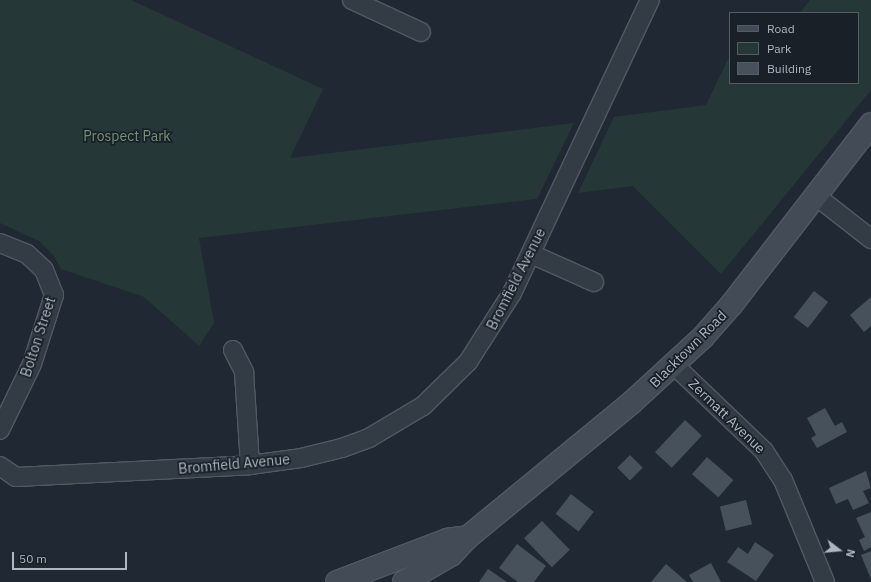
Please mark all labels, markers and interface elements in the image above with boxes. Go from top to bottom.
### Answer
legend [729,12,859,84]
text: Road [767,21,795,36]
text: Park [767,41,791,56]
text: Building [767,61,811,76]
park label: Prospect Park [83,128,171,144]
street label: Bromfield Avenue [483,225,549,333]
street label: Bolton Street [17,295,59,379]
street label: Blacktown Road [646,307,730,391]
street label: Zermatt Avenue [685,375,769,457]
street label: Bromfield Avenue [178,451,290,477]
north arrow [819,530,859,570]
scale bar [14,544,129,570]
text: N [843,548,858,559]
text: 50 m [19,551,47,566]

